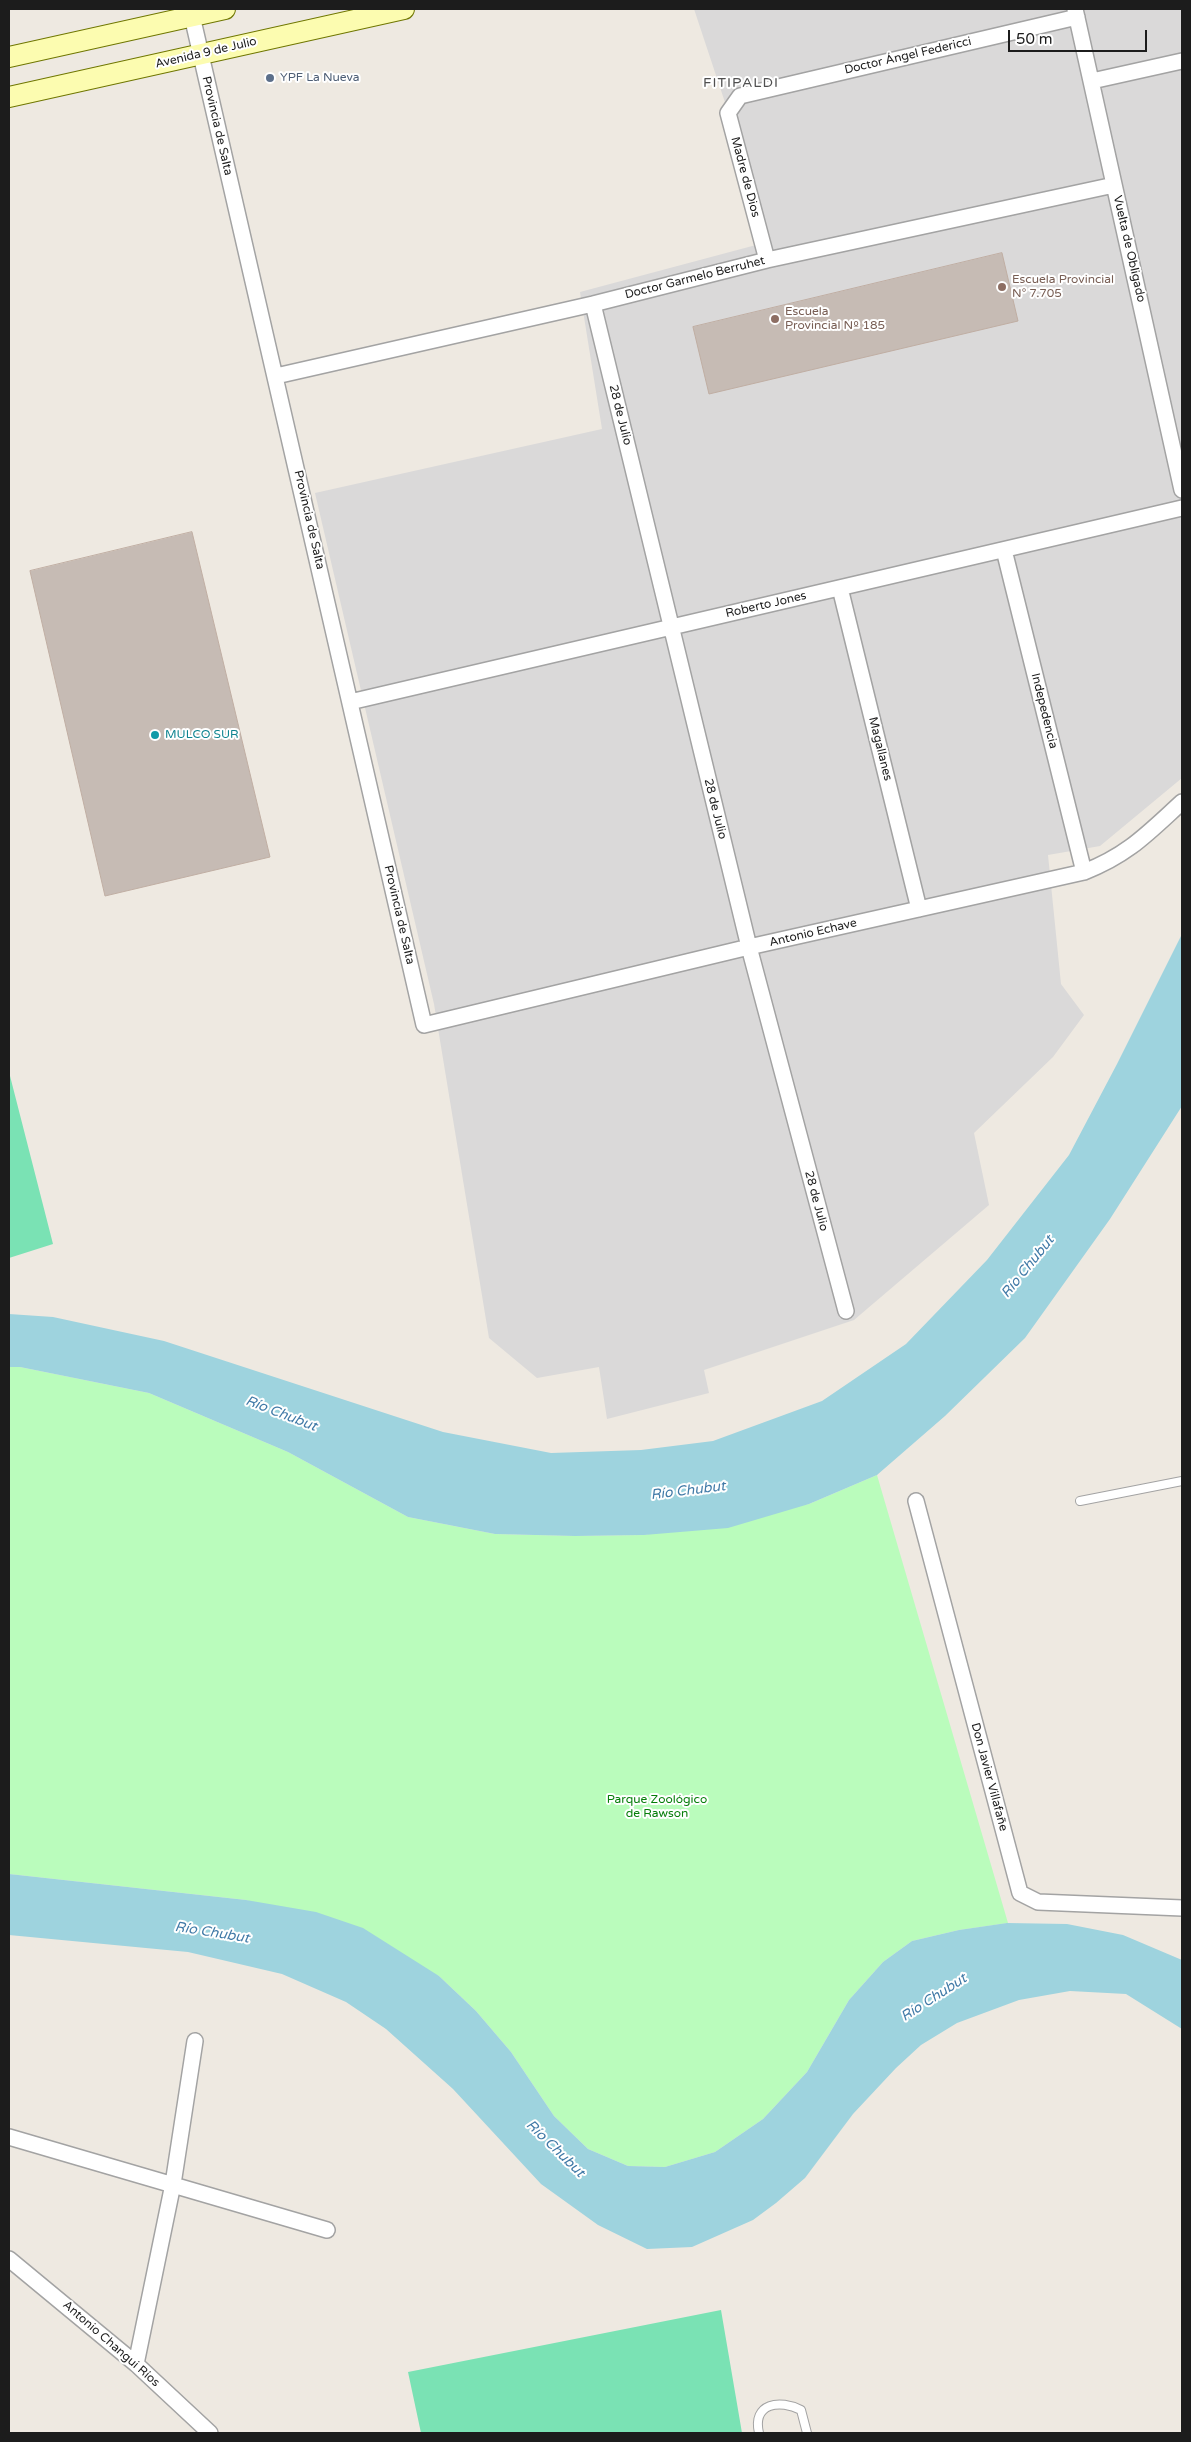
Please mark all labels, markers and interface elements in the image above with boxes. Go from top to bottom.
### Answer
scale bar [1011,20,1150,52]
text: 50 m [1016,30,1053,48]
street label: Avenida 9 de Julio [154,34,258,72]
street label: Doctor Ángel Federicci [843,34,973,78]
place label: YPF La Nueva [280,71,359,85]
marker: YPF La Nueva [264,72,276,84]
street label: Provincia de Salta [199,75,235,177]
district label: FITIPALDI [702,75,780,91]
street label: Madre de Dios [727,135,763,219]
street label: Vuelta de Obligado [1110,194,1148,304]
street label: Doctor Garmelo Berruhet [623,254,767,302]
place label: Escuela Provincial N° 7.705 [1012,273,1114,301]
marker: Escuela Provincial N° 7.705 [996,281,1008,293]
place label: Escuela Provincial Nº 185 [785,305,885,333]
marker: Escuela Provincial Nº 185 [769,313,781,325]
street label: 28 de Julio [606,383,634,447]
street label: Provincia de Salta [291,469,327,571]
street label: Roberto Jones [724,589,808,621]
street label: Indepedencia [1028,672,1060,750]
street label: Magallanes [865,716,895,782]
place label: MULCO SUR [165,728,239,742]
marker: MULCO SUR [149,729,161,741]
street label: 28 de Julio [701,777,729,841]
street label: Provincia de Salta [381,864,417,966]
street label: Antonio Echave [768,916,858,950]
street label: 28 de Julio [801,1169,831,1233]
water label: Río Chubut [998,1233,1058,1301]
water label: Río Chubut [243,1393,319,1435]
water label: Río Chubut [650,1478,726,1504]
street label: Don Javier Villafañe [968,1721,1010,1833]
park label: Parque Zoológico de Rawson [607,1793,707,1821]
water label: Río Chubut [174,1919,250,1947]
water label: Río Chubut [898,1971,970,2025]
water label: Río Chubut [522,2117,588,2181]
street label: Antonio Changui Ríos [60,2298,162,2390]

